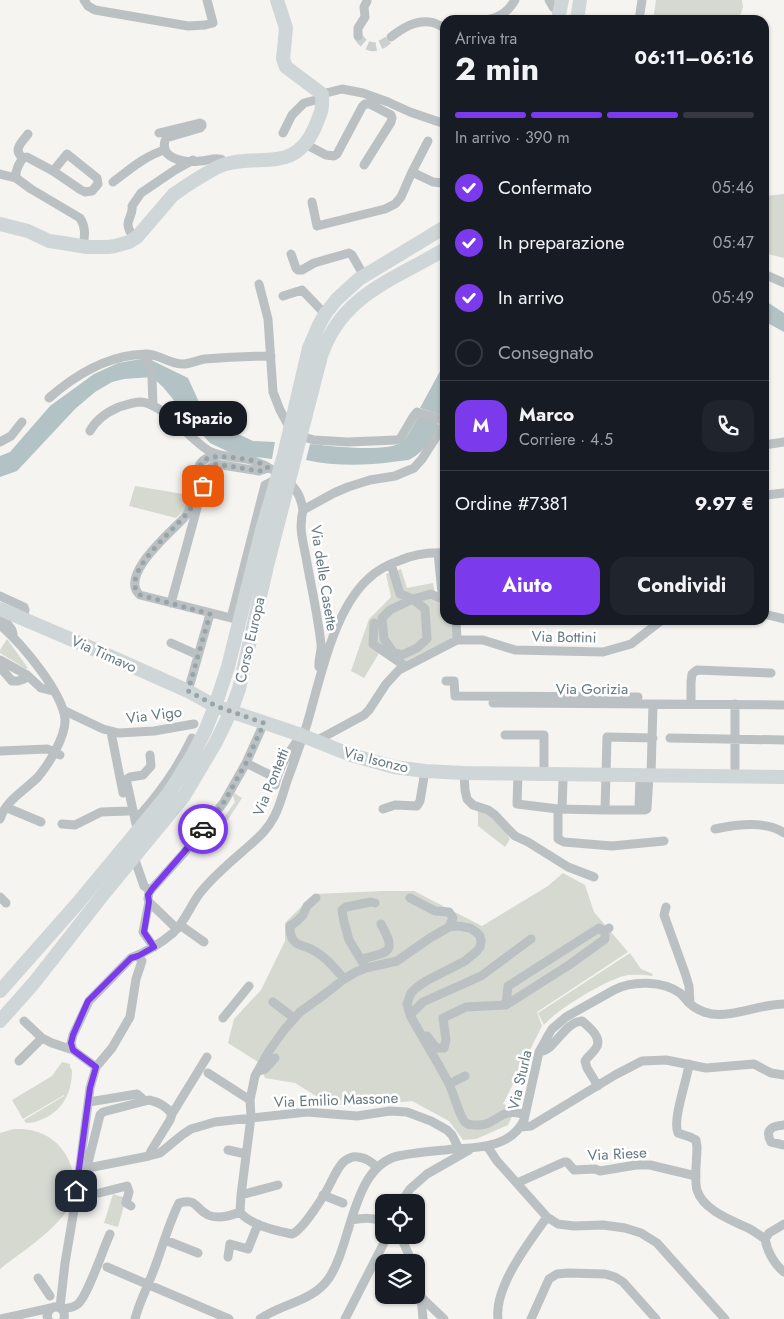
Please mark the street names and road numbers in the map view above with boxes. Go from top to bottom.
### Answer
street label: Via delle Casette [305,523,343,633]
street label: Corso Europa [229,595,271,685]
street label: Via Bottini [531,625,597,649]
street label: Via Timavo [68,630,140,678]
street label: Via Gorizia [556,678,628,700]
street label: Via Vigo [125,701,183,729]
street label: Via Isonzo [341,741,411,779]
street label: Via Pontetti [247,745,295,819]
street label: Via Sturla [502,1048,538,1112]
street label: Via Emilio Massone [273,1087,399,1113]
street label: Via Riese [587,1141,647,1167]

